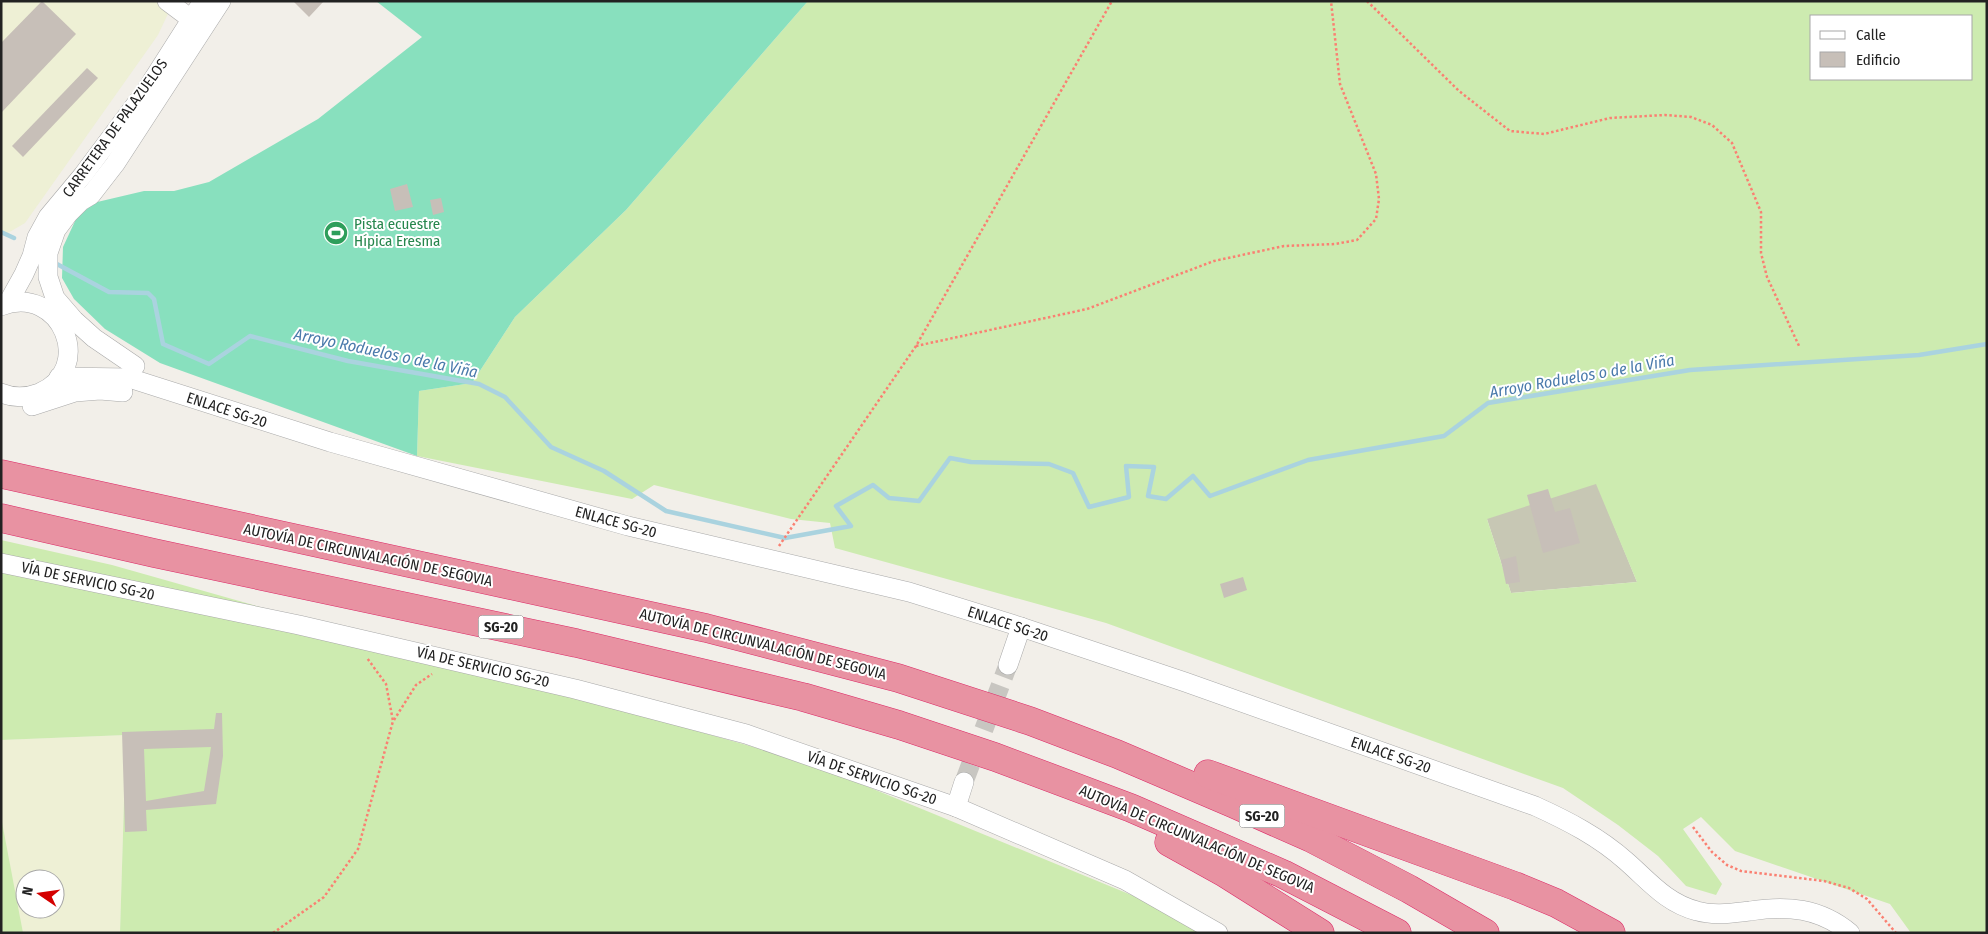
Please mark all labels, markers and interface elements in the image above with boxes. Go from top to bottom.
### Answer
legend [1810,15,1973,80]
text: Calle [1856,26,1886,44]
text: Edificio [1856,51,1901,69]
street label: CARRETERA DE PALAZUELOS [59,55,171,201]
place label: Pista ecuestre Hípica Eresma [354,215,440,250]
sports icon: Pista ecuestre Hípica Eresma [323,220,349,246]
water label: Arroyo Roduelos o de la Viña [291,324,480,382]
water label: Arroyo Roduelos o de la Viña [1487,350,1676,402]
street label: ENLACE SG-20 [184,388,270,432]
street label: ENLACE SG-20 [573,502,659,542]
street label: AUTOVÍA DE CIRCUNVALACIÓN DE SEGOVIA [242,520,494,590]
street label: VÍA DE SERVICIO SG-20 [20,558,156,604]
street label: ENLACE SG-20 [965,602,1051,646]
street label: AUTOVÍA DE CIRCUNVALACIÓN DE SEGOVIA [638,605,888,683]
road number: SG-20 [478,616,524,638]
street label: VÍA DE SERVICIO SG-20 [415,643,551,691]
street label: ENLACE SG-20 [1348,733,1434,777]
street label: VÍA DE SERVICIO SG-20 [805,747,939,809]
street label: AUTOVÍA DE CIRCUNVALACIÓN DE SEGOVIA [1077,781,1317,897]
road number: SG-20 [1240,804,1284,828]
north arrow [15,869,65,919]
text: N [19,885,37,897]

